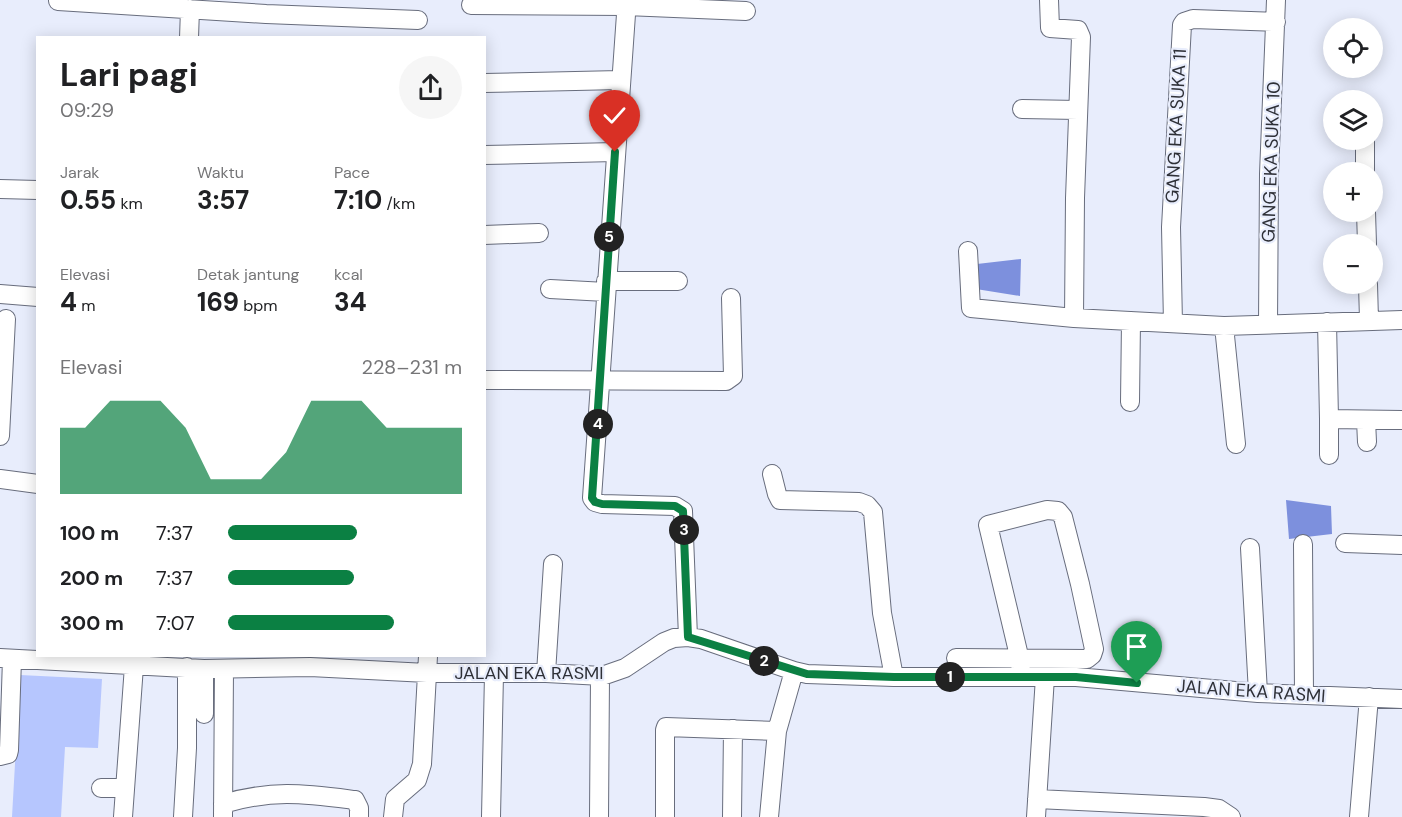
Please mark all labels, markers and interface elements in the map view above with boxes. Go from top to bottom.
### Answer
map controls [1323,18,1383,294]
button: locate [1323,18,1383,78]
street label: GANG EKA SUKA 11 [1160,48,1192,204]
text: Lari pagi [60,53,198,96]
button: share [399,56,462,119]
street label: GANG EKA SUKA 10 [1256,81,1286,243]
pin [589,90,640,152]
button: layers [1323,90,1383,150]
text: 09:29 [60,97,114,123]
icon: check [598,99,631,132]
text: Jarak [60,162,99,183]
text: Waktu [197,162,244,183]
text: Pace [334,162,370,183]
button: + [1323,162,1383,222]
text: 0.55 [60,183,116,217]
text: 3:57 [197,183,249,217]
text: 7:10 [334,183,382,217]
text: km [116,193,143,214]
text: /km [382,193,415,214]
pin: 5 [594,222,624,252]
text: 5 [604,226,614,247]
button: − [1323,234,1383,294]
text: Elevasi [60,264,110,285]
text: Detak jantung [197,264,299,285]
text: kcal [334,264,363,285]
text: 4 [60,285,77,319]
text: 169 [197,285,239,319]
text: 34 [334,285,367,319]
text: m [77,295,95,316]
text: bpm [239,295,278,316]
text: Elevasi [60,354,122,380]
text: 228–231 m [361,354,462,380]
pin: 4 [583,409,613,439]
text: 4 [593,413,603,434]
pin: 3 [669,515,699,545]
text: 3 [679,519,689,540]
text: 100 m [60,520,119,546]
text: 7:37 [156,520,193,546]
text: 200 m [60,565,123,591]
text: 7:37 [156,565,193,591]
text: 300 m [60,610,124,636]
text: 7:07 [156,610,195,636]
pin [1111,621,1162,683]
icon: arrive [1120,630,1153,663]
pin: 2 [749,646,779,676]
text: 2 [759,650,769,671]
street label: JALAN EKA RASMI [455,661,603,685]
pin: 1 [935,662,965,692]
text: 1 [947,666,953,687]
street label: JALAN EKA RASMI [1176,674,1326,708]

